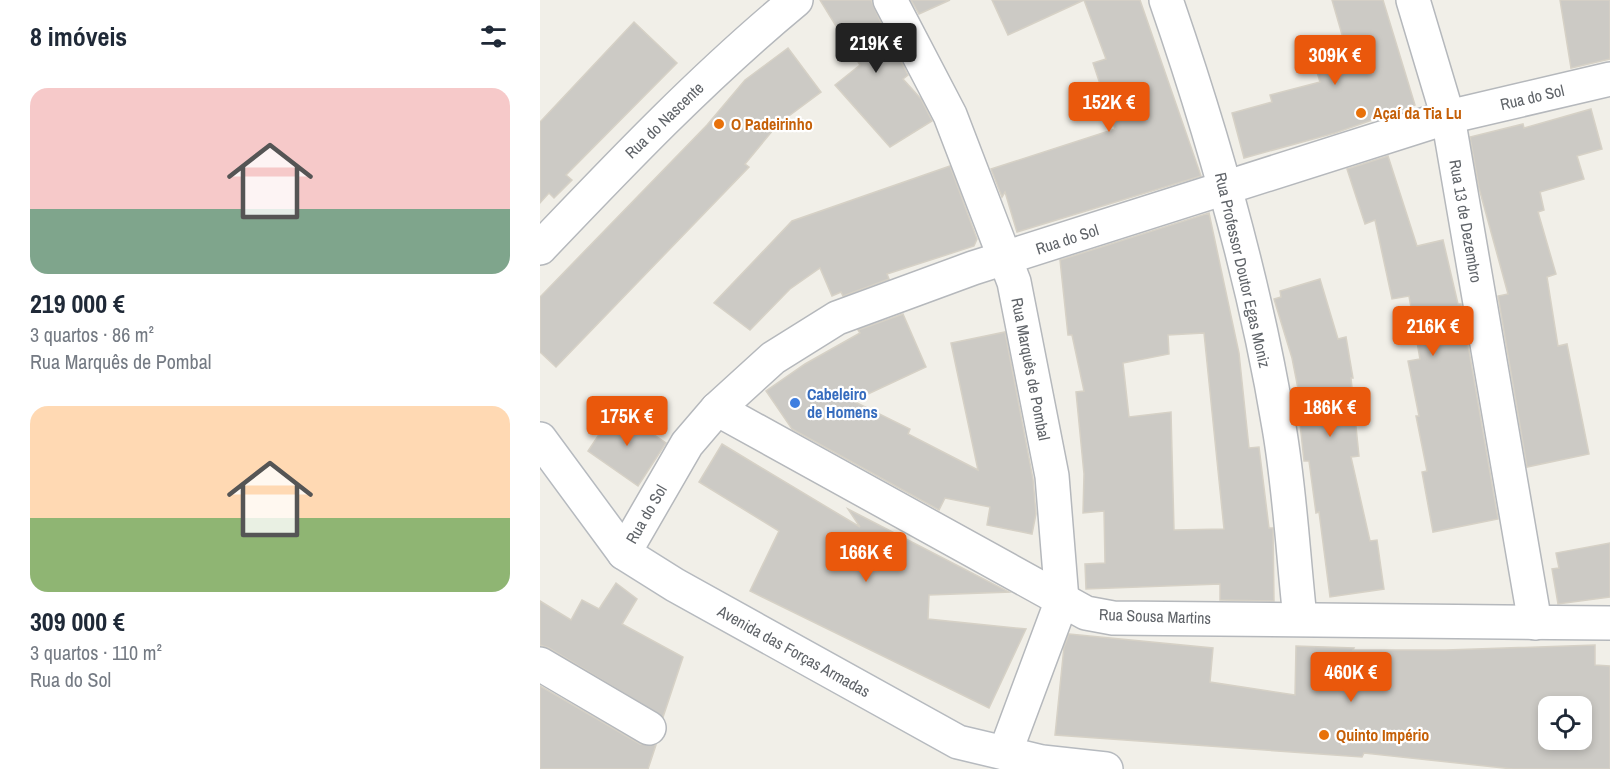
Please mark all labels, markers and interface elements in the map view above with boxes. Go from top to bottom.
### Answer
text: 8 imóveis [30,19,127,54]
icon: filters [477,20,510,53]
pin: 219K € [827,23,925,74]
text: 219K € [850,29,902,56]
pin: 309K € [1286,35,1384,86]
text: 309K € [1309,41,1361,68]
street label: Rua do Nascente [620,77,708,163]
street label: Rua do Sol [1498,79,1566,115]
pin: 152K € [1060,82,1158,133]
text: 152K € [1083,88,1135,115]
place label: Açaí da Tia Lu [1373,102,1462,124]
marker: Açaí da Tia Lu [1354,106,1368,120]
place label: O Padeirinho [731,113,813,135]
marker: O Padeirinho [712,117,726,131]
icon: home [216,127,324,235]
street label: Rua 13 de Dezembro [1444,158,1488,284]
street label: Rua Professor Doutor Egas Moniz [1210,170,1276,370]
street label: Rua do Sol [1033,218,1101,259]
text: 219 000 € [30,286,125,321]
street label: Rua Marquês de Pombal [1006,296,1056,442]
pin: 216K € [1384,306,1482,357]
text: 216K € [1407,312,1459,339]
text: 3 quartos · 86 m² [30,321,154,348]
text: Rua Marquês de Pombal [30,348,211,375]
place label: Cabeleiro de Homens [807,383,878,423]
pin: 186K € [1281,387,1379,438]
text: 186K € [1304,393,1356,420]
pin: 175K € [578,396,676,447]
marker: Cabeleiro de Homens [788,396,802,410]
text: 175K € [601,402,653,429]
icon: home [216,445,324,553]
street label: Rua do Sol [620,480,672,548]
pin: 166K € [817,532,915,583]
text: 166K € [840,538,892,565]
street label: Avenida das Forças Armadas [713,599,874,702]
street label: Rua Sousa Martins [1098,603,1212,629]
text: 309 000 € [30,604,125,639]
text: 3 quartos · 110 m² [30,639,162,666]
pin: 460K € [1302,652,1400,703]
text: 460K € [1325,658,1377,685]
text: Rua do Sol [30,666,111,693]
map controls [1538,696,1592,750]
button: locate [1538,696,1592,750]
place label: Quinto Império [1336,724,1429,746]
marker: Quinto Império [1317,728,1331,742]

